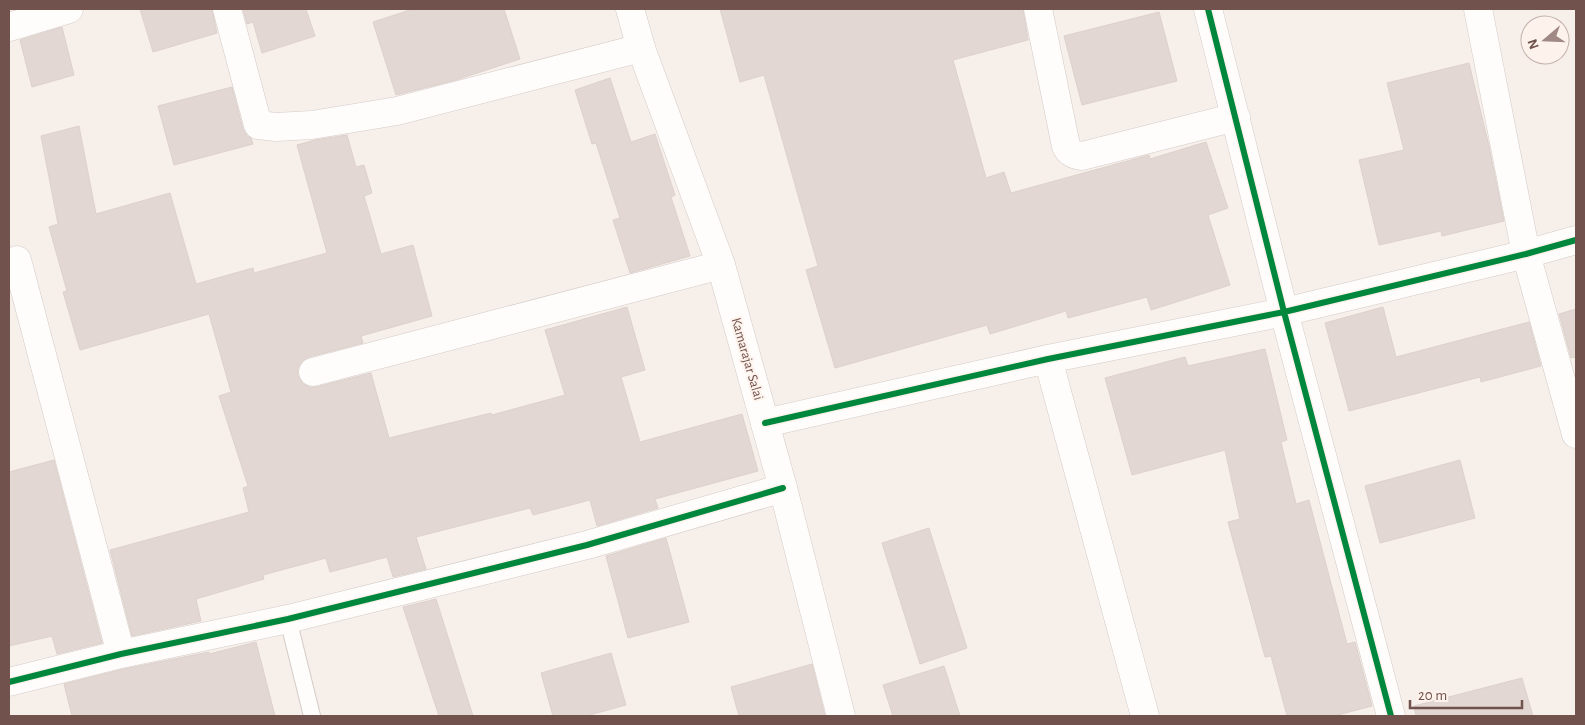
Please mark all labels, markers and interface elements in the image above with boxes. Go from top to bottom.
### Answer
north arrow [1520,15,1570,65]
text: N [1525,37,1542,51]
street label: Kamarajar Salai [729,316,765,402]
scale bar [1410,678,1522,710]
text: 20 m [1418,688,1447,703]

